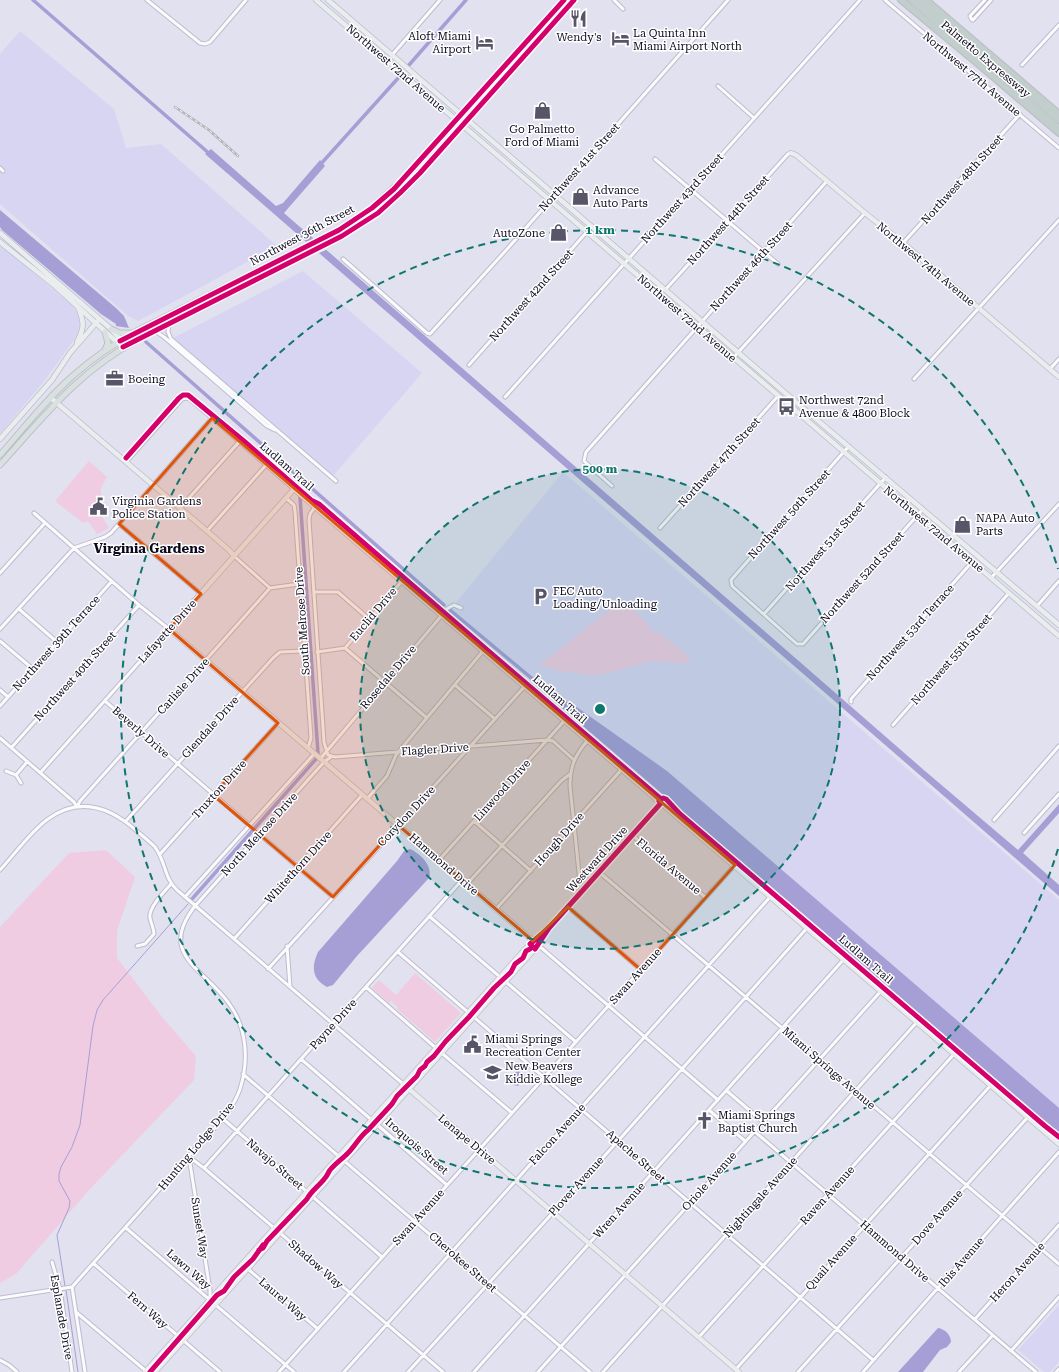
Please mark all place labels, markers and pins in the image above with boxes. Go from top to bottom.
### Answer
restaurant icon: Wendy's [569,9,589,29]
place label: La Quinta Inn Miami Airport North [633,27,742,53]
hotel icon: La Quinta Inn Miami Airport North [610,29,630,49]
place label: Aloft Miami Airport [408,30,471,56]
place label: Wendy's [556,31,602,44]
hotel icon: Aloft Miami Airport [474,32,494,52]
shop icon: Go Palmetto Ford of Miami [532,101,552,121]
place label: Go Palmetto Ford of Miami [505,123,580,149]
place label: Advance Auto Parts [593,184,648,210]
shop icon: Advance Auto Parts [570,186,590,206]
shop icon: AutoZone [548,223,568,243]
place label: AutoZone [493,227,545,240]
office icon: Boeing [105,369,125,389]
place label: Boeing [128,373,166,386]
place label: Northwest 72nd Avenue & 4800 Block [799,394,910,420]
bus stop icon: Northwest 72nd Avenue & 4800 Block [776,396,796,416]
place label: Virginia Gardens Police Station [112,495,201,521]
public building icon: Virginia Gardens Police Station [89,497,109,517]
place label: NAPA Auto Parts [976,512,1035,538]
shop icon: NAPA Auto Parts [953,514,973,534]
place label: FEC Auto Loading/Unloading [553,585,658,611]
parking icon: FEC Auto Loading/Unloading [530,587,550,607]
centre of rings [593,702,607,716]
place label: Miami Springs Recreation Center [485,1033,581,1059]
public building icon: Miami Springs Recreation Center [462,1035,482,1055]
place label: New Beavers Kiddie Kollege [505,1060,582,1086]
school or university icon: New Beavers Kiddie Kollege [482,1062,502,1082]
place label: Miami Springs Baptist Church [718,1109,798,1135]
church icon: Miami Springs Baptist Church [695,1111,715,1131]

